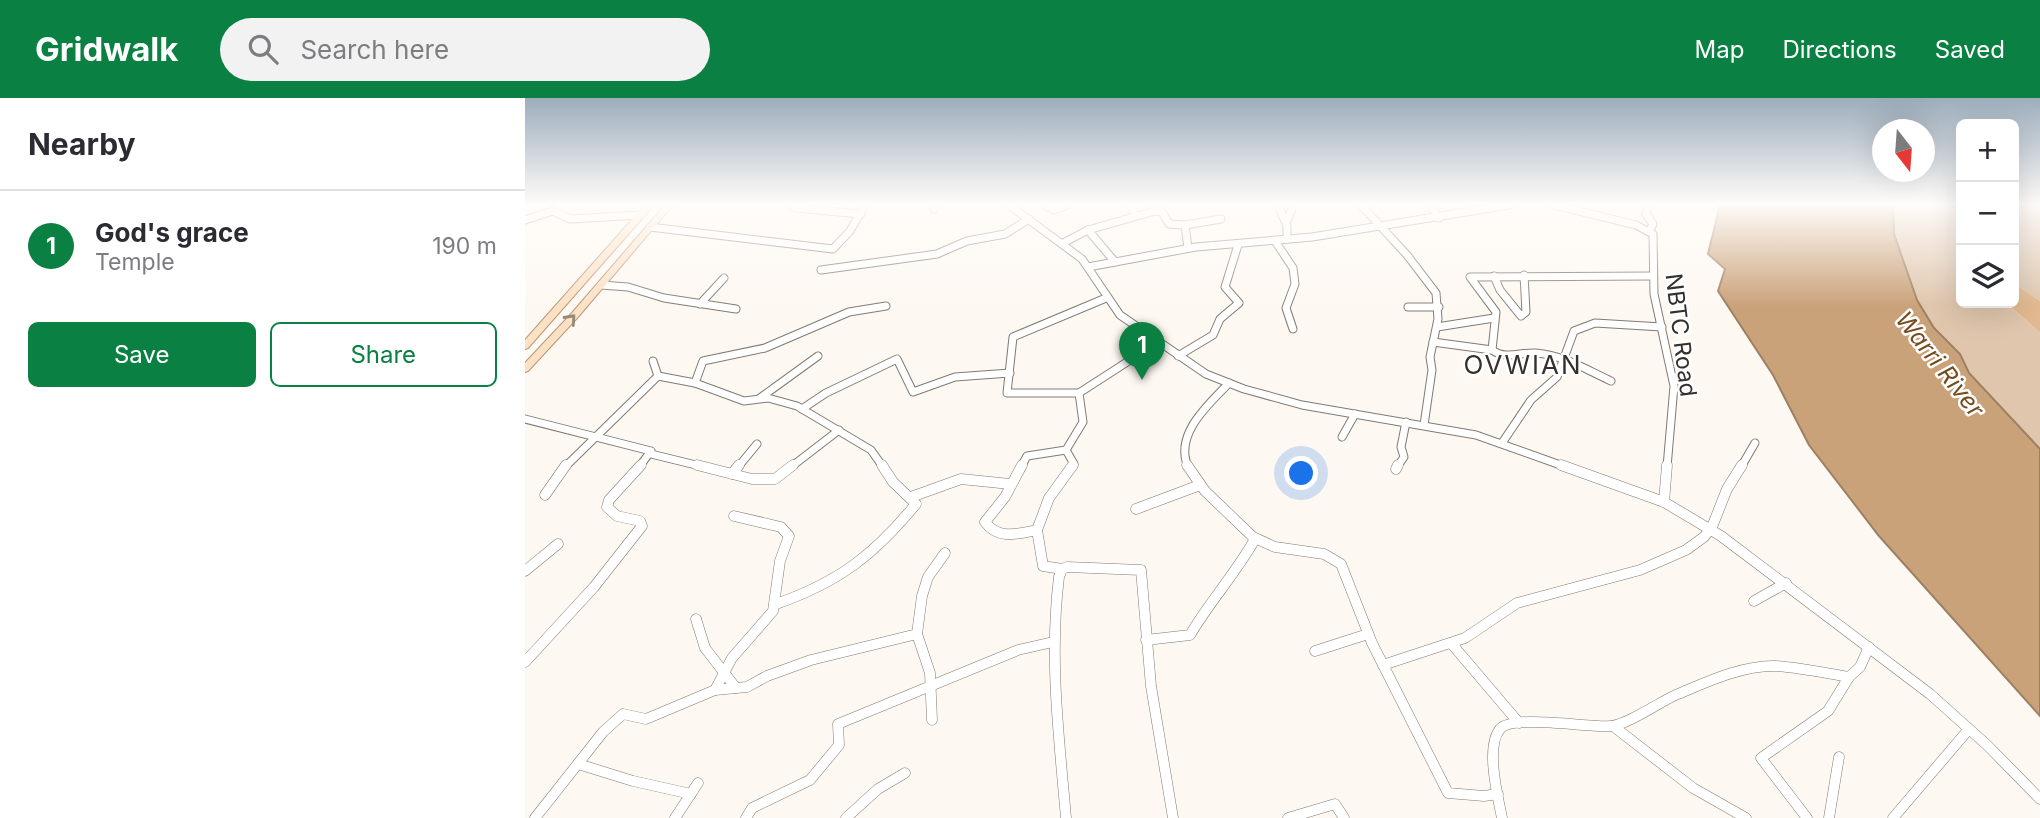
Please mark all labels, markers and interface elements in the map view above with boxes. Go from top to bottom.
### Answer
search box [220,18,710,81]
text: Gridwalk [35,29,178,69]
icon: search [244,30,282,68]
text: Search here [300,34,449,65]
text: Map [1695,35,1744,64]
text: Directions [1782,35,1897,64]
text: Saved [1935,35,2005,64]
north arrow [1872,119,1935,182]
map controls [1956,119,2019,308]
button: + [1956,119,2019,182]
text: Nearby [28,126,136,162]
button: − [1956,182,2019,245]
text: God's grace [95,217,249,248]
text: 1 [46,232,56,260]
text: 190 m [432,232,497,260]
button: layers [1956,245,2019,308]
text: Temple [95,248,175,276]
street label: NBTC Road [1660,272,1702,398]
water label: Warri River [1890,306,1991,423]
one-way arrow [563,314,576,327]
button: Save [28,322,256,387]
button: Share [270,322,497,387]
pin: 1 [1119,322,1165,380]
district label: OVWIAN [1463,349,1583,380]
your location [1284,456,1318,490]

